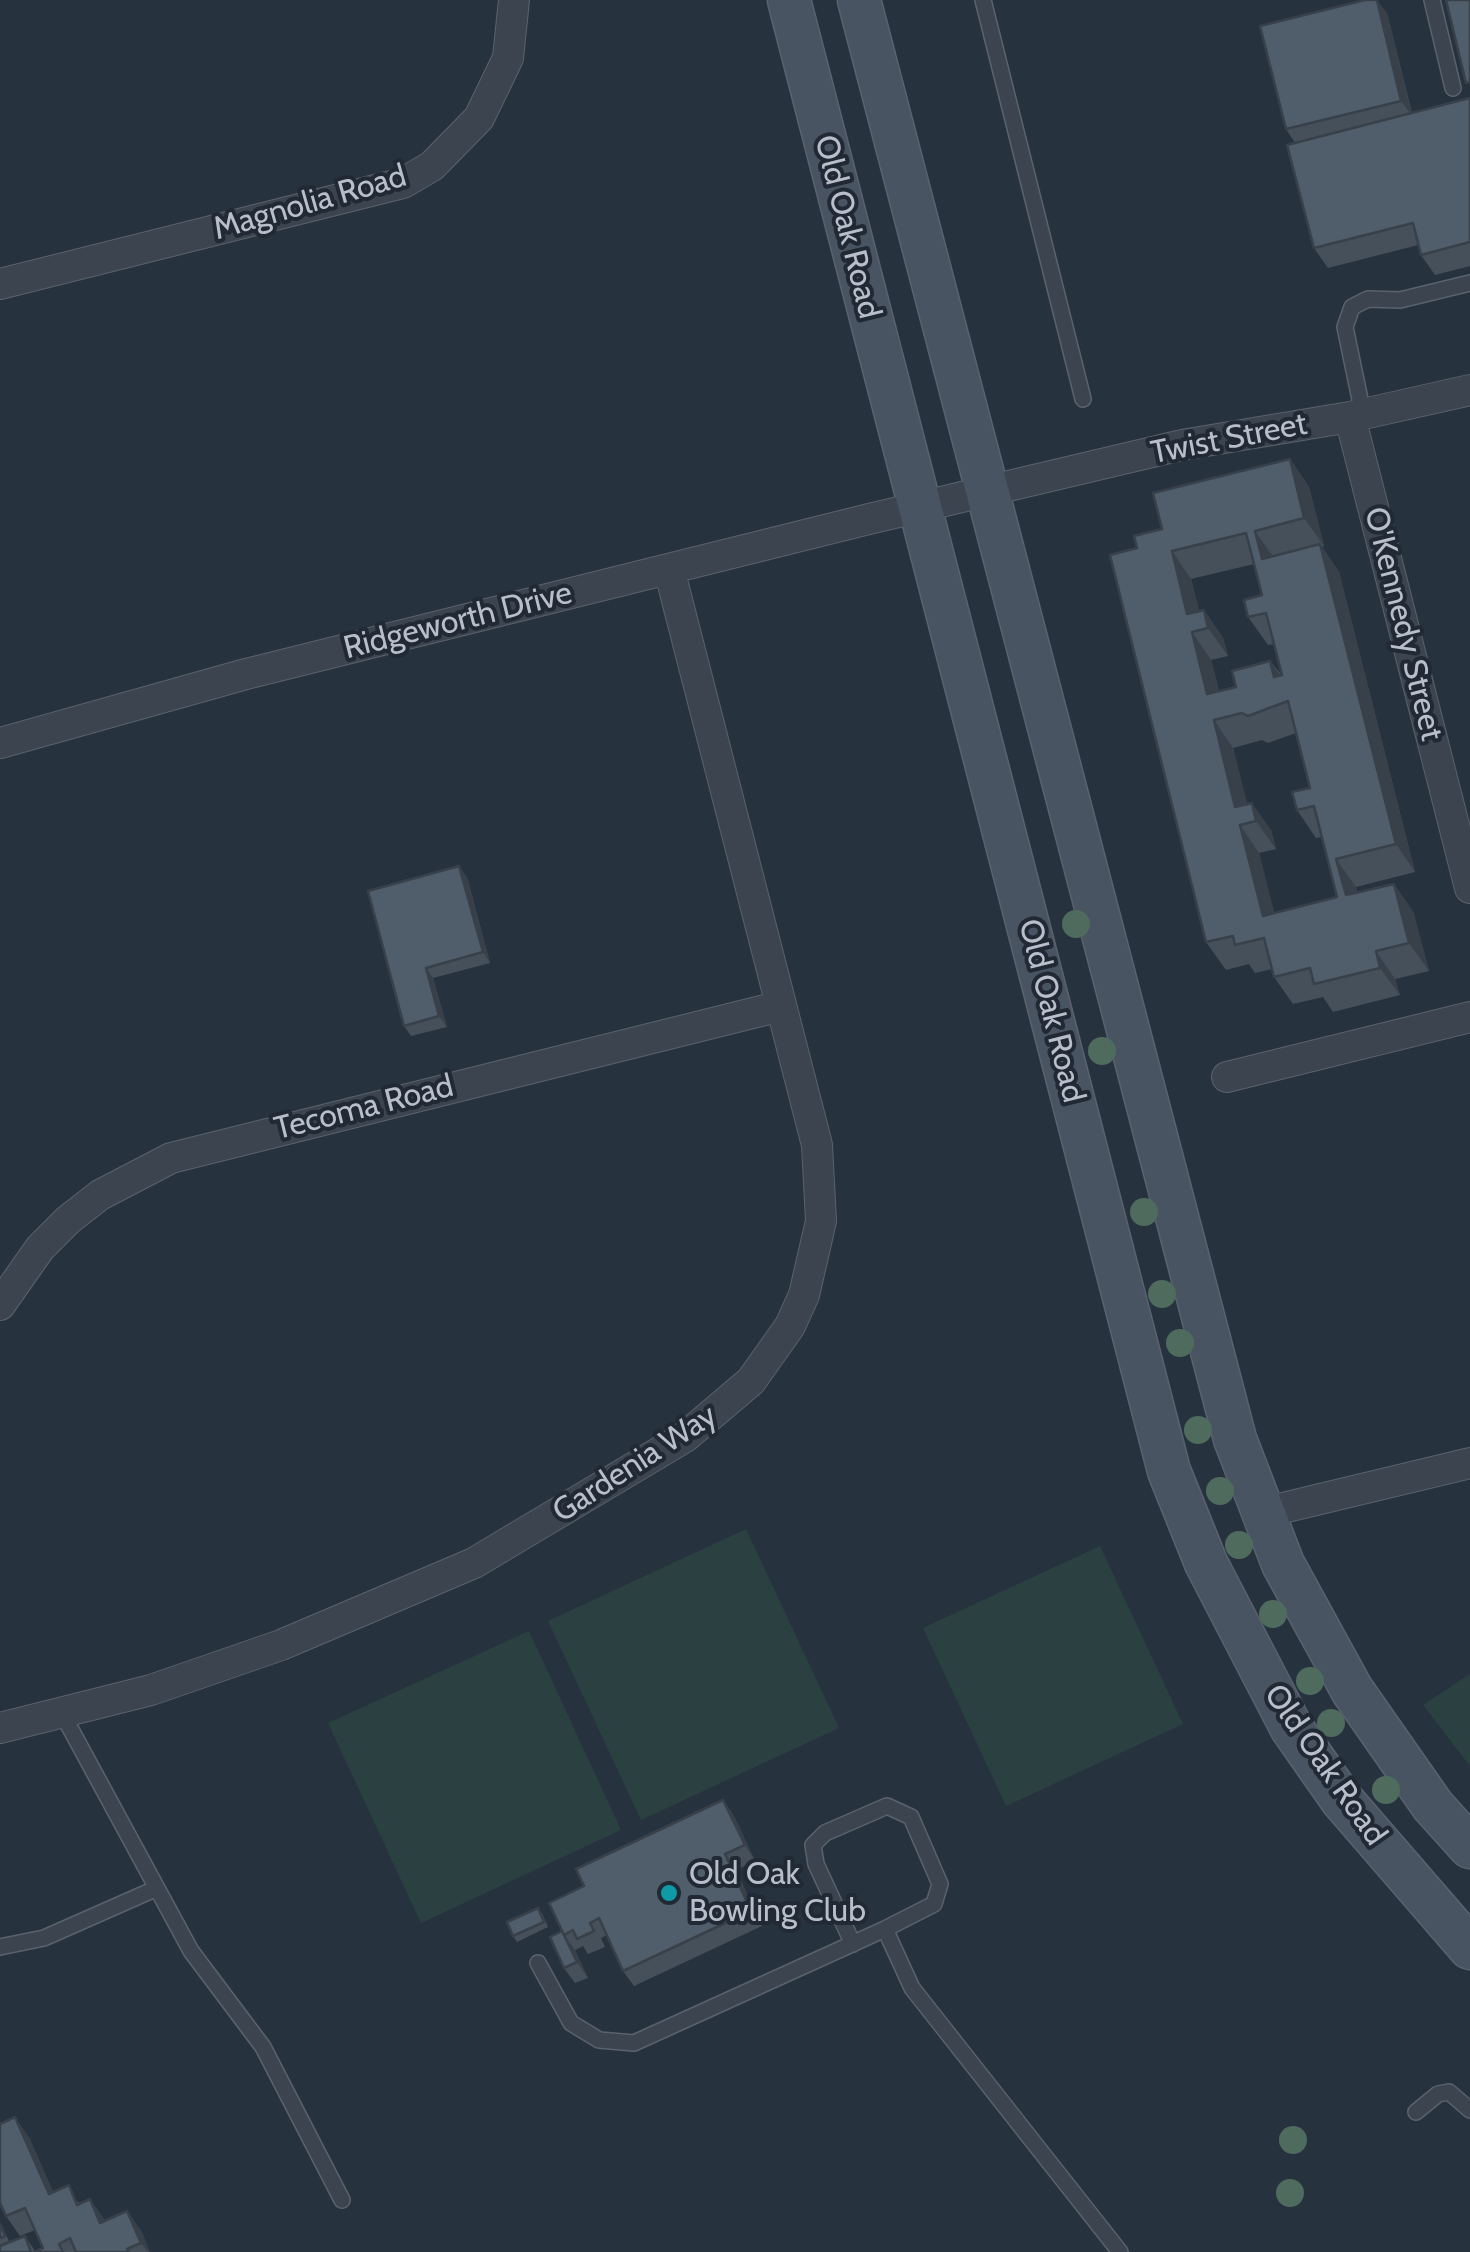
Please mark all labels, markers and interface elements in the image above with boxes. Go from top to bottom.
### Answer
street label: Old Oak Road [806,131,888,323]
street label: Magnolia Road [209,157,411,249]
street label: Twist Street [1148,405,1310,473]
street label: O'Kennedy Street [1355,503,1451,745]
street label: Ridgeworth Drive [340,574,576,668]
street label: Old Oak Road [1010,915,1092,1107]
street label: Tecoma Road [271,1067,457,1149]
street label: Gardenia Way [546,1397,724,1531]
street label: Old Oak Road [1256,1677,1394,1853]
place label: Old Oak Bowling Club [689,1856,866,1931]
marker: Old Oak Bowling Club [658,1882,680,1904]

